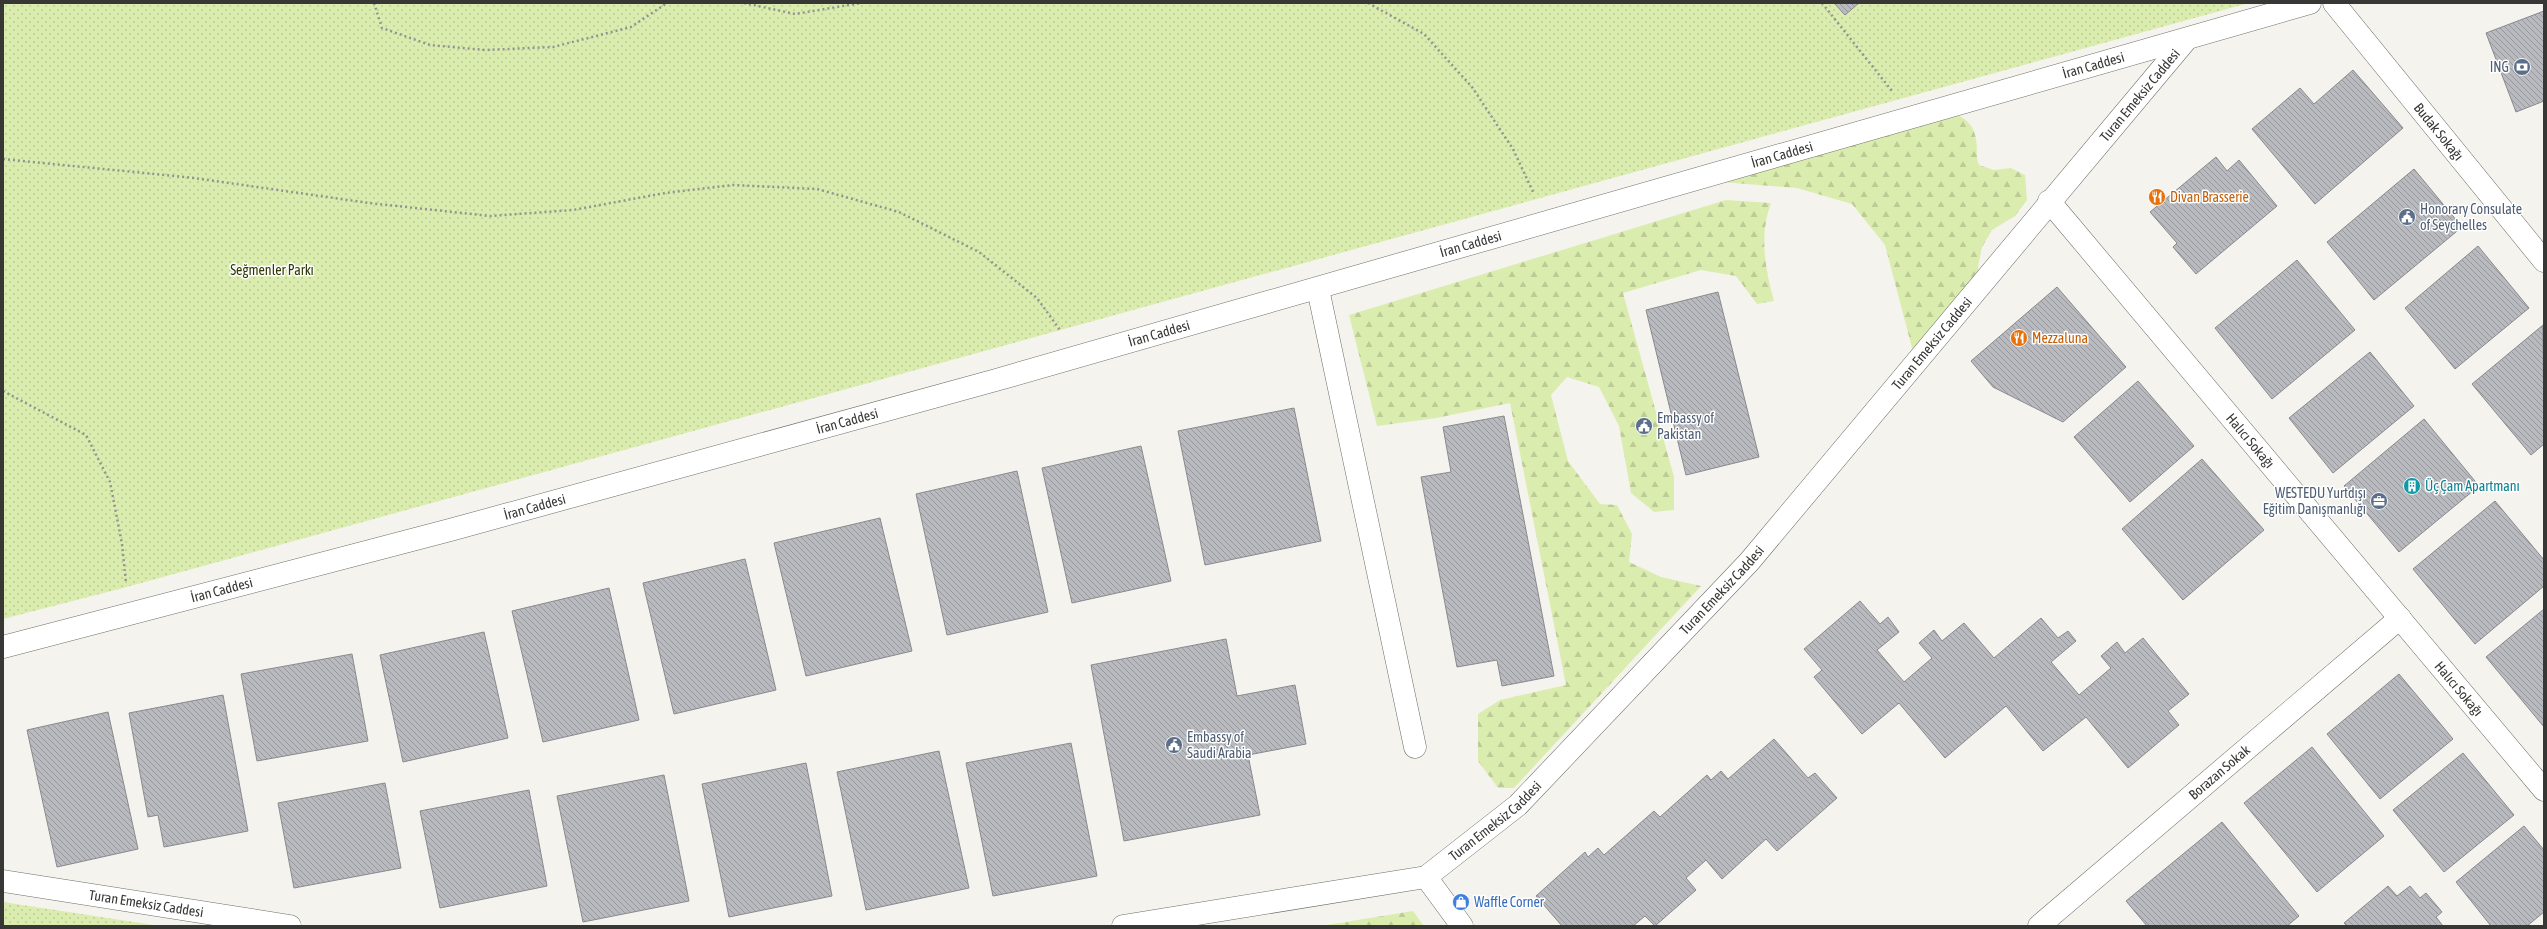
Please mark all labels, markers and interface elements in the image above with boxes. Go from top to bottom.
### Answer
street label: Turan Emeksiz Caddesi [2097,46,2183,145]
street label: İran Caddesi [2061,49,2126,82]
bank icon: ING [2512,57,2532,77]
place label: ING [2490,59,2509,75]
street label: Budak Sokağı [2411,100,2467,164]
street label: İran Caddesi [1749,138,1815,171]
restaurant icon: Divan Brasserie [2147,187,2167,207]
place label: Divan Brasserie [2170,189,2249,205]
place label: Honorary Consulate of Seychelles [2420,201,2522,233]
public building icon: Honorary Consulate of Seychelles [2397,207,2417,227]
street label: İran Caddesi [1438,227,1503,260]
park label: Seğmenler Parkı [230,262,314,278]
street label: Turan Emeksiz Caddesi [1889,294,1975,393]
street label: İran Caddesi [1126,317,1192,350]
restaurant icon: Mezzaluna [2009,328,2029,348]
place label: Mezzaluna [2032,330,2088,346]
street label: İran Caddesi [815,405,880,437]
place label: Embassy of Pakistan [1657,410,1714,442]
street label: Halıcı Sokağı [2223,410,2278,471]
public building icon: Embassy of Pakistan [1634,416,1654,436]
building icon: Üç Çam Apartmanı [2402,476,2422,496]
place label: Üç Çam Apartmanı [2425,478,2520,494]
place label: WESTEDU Yurtdışı Eğitim Danışmanlığı [2263,485,2366,517]
street label: İran Caddesi [502,491,567,523]
office icon: WESTEDU Yurtdışı Eğitim Danışmanlığı [2369,491,2389,511]
street label: Turan Emeksiz Caddesi [1676,542,1767,638]
street label: İran Caddesi [189,574,254,606]
street label: Halıcı Sokağı [2431,658,2486,719]
place label: Embassy of Saudi Arabia [1187,729,1252,761]
public building icon: Embassy of Saudi Arabia [1164,735,1184,755]
street label: Borazan Sokak [2185,742,2253,803]
street label: Turan Emeksiz Caddesi [1446,778,1545,864]
street label: Turan Emeksiz Caddesi [88,887,205,920]
shop icon: Waffle Corner [1451,892,1471,912]
place label: Waffle Corner [1474,894,1545,910]

